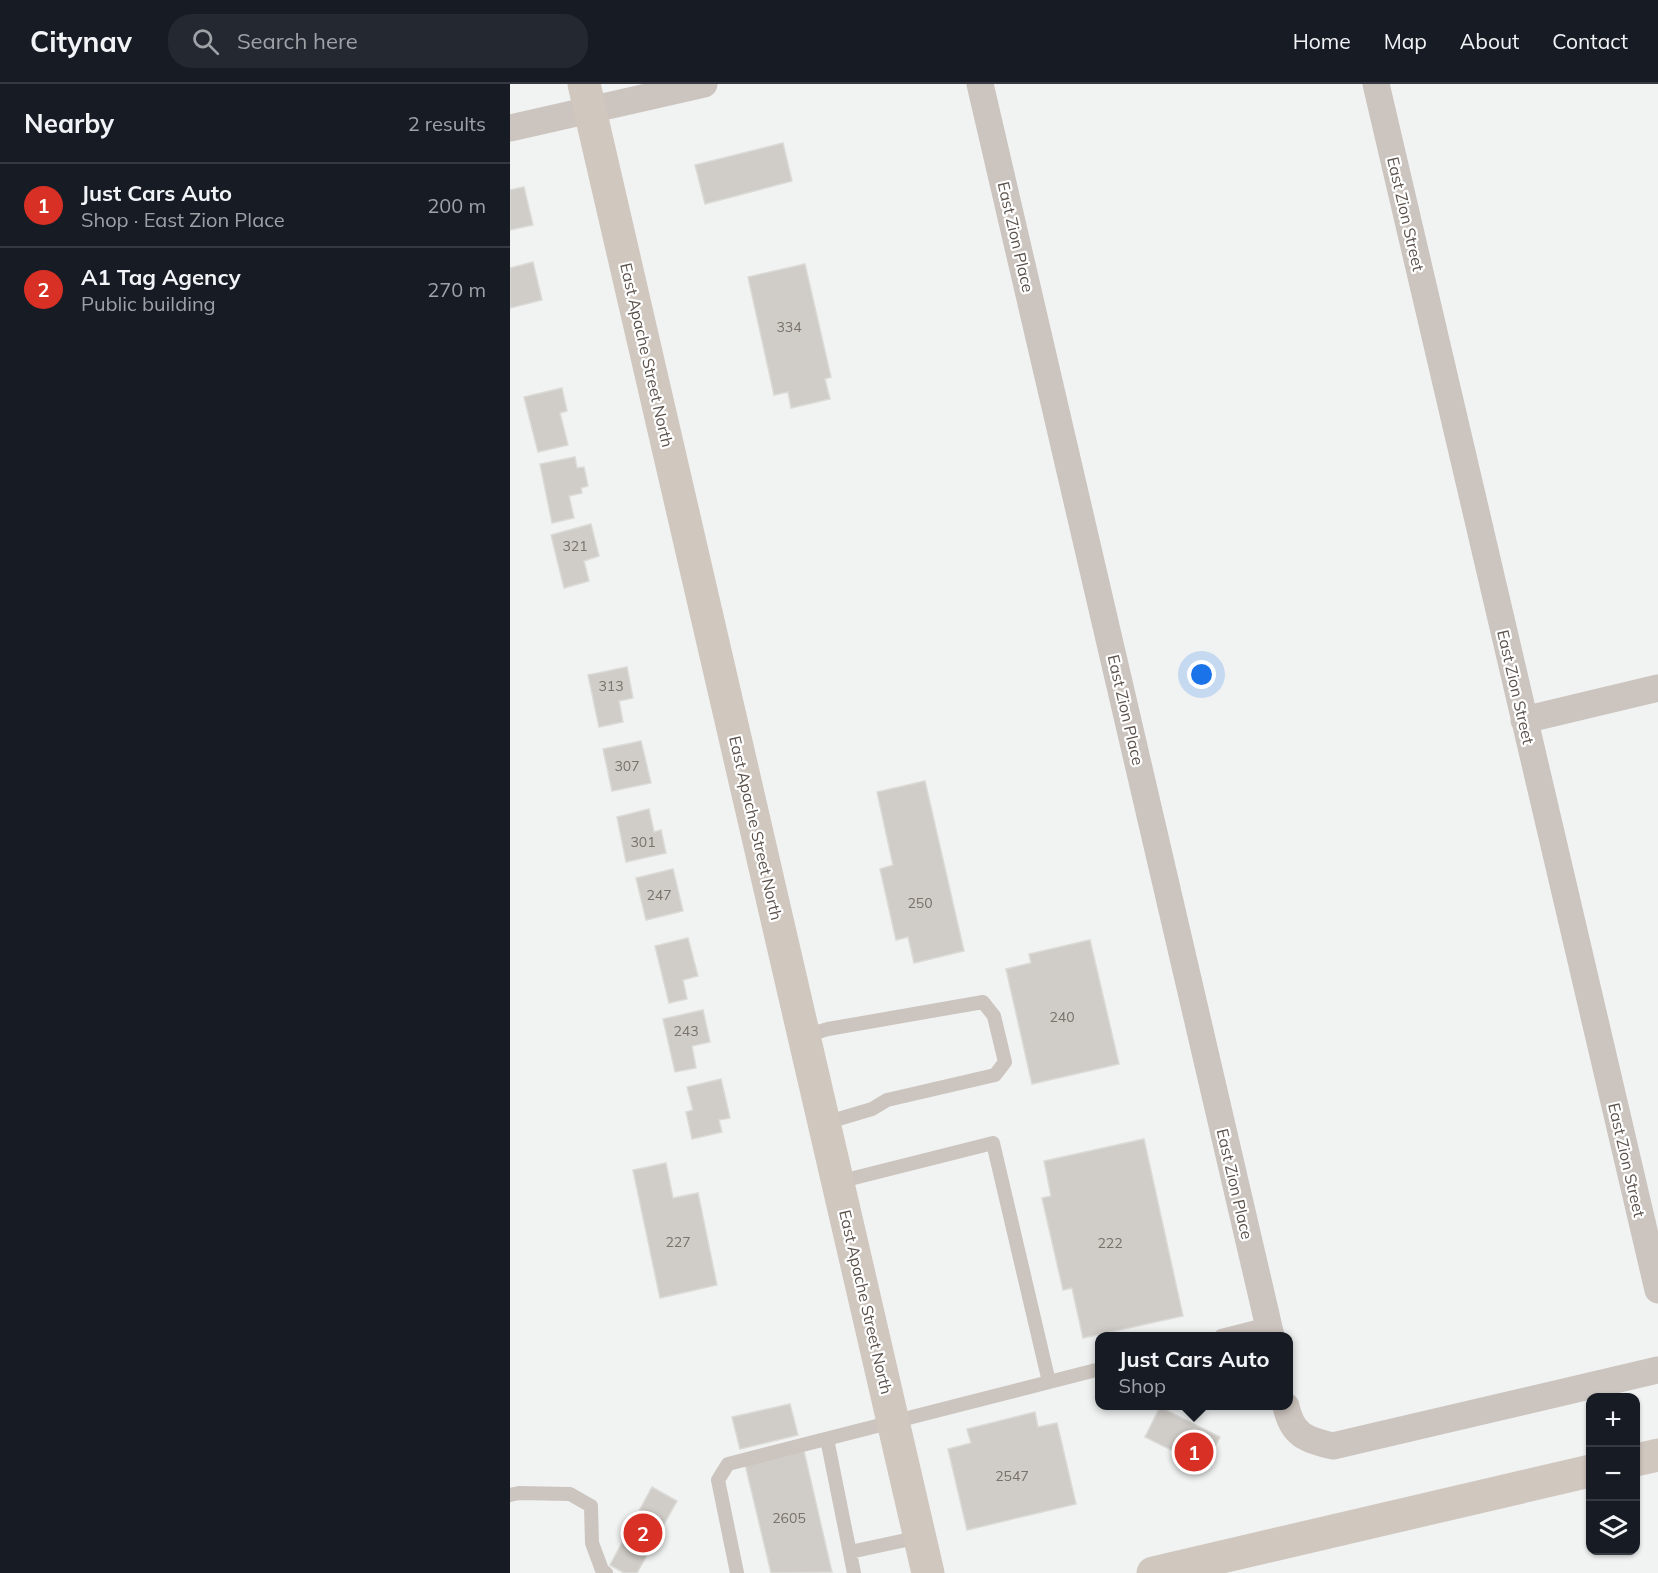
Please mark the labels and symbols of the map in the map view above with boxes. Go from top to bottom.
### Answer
street label: East Zion Street [1383,155,1429,274]
street label: East Zion Place [994,180,1038,294]
street label: East Apache Street North [616,261,678,449]
house number: 334 [776,318,802,336]
house number: 321 [562,537,588,555]
street label: East Zion Street [1493,628,1539,747]
street label: East Zion Place [1104,653,1148,767]
your location [1187,660,1216,689]
house number: 313 [598,677,624,695]
street label: East Apache Street North [725,734,787,922]
house number: 307 [614,757,640,775]
house number: 301 [630,833,656,851]
house number: 247 [646,886,672,904]
house number: 250 [907,894,933,912]
house number: 240 [1049,1008,1075,1026]
house number: 243 [673,1022,699,1040]
street label: East Zion Street [1604,1101,1650,1220]
street label: East Zion Place [1213,1127,1257,1241]
street label: East Apache Street North [835,1208,897,1396]
house number: 227 [665,1233,691,1251]
house number: 222 [1097,1234,1123,1252]
pin: 1 [1174,1430,1214,1474]
house number: 2547 [995,1467,1029,1485]
house number: 2605 [772,1509,806,1527]
pin: 2 [624,1510,662,1556]

